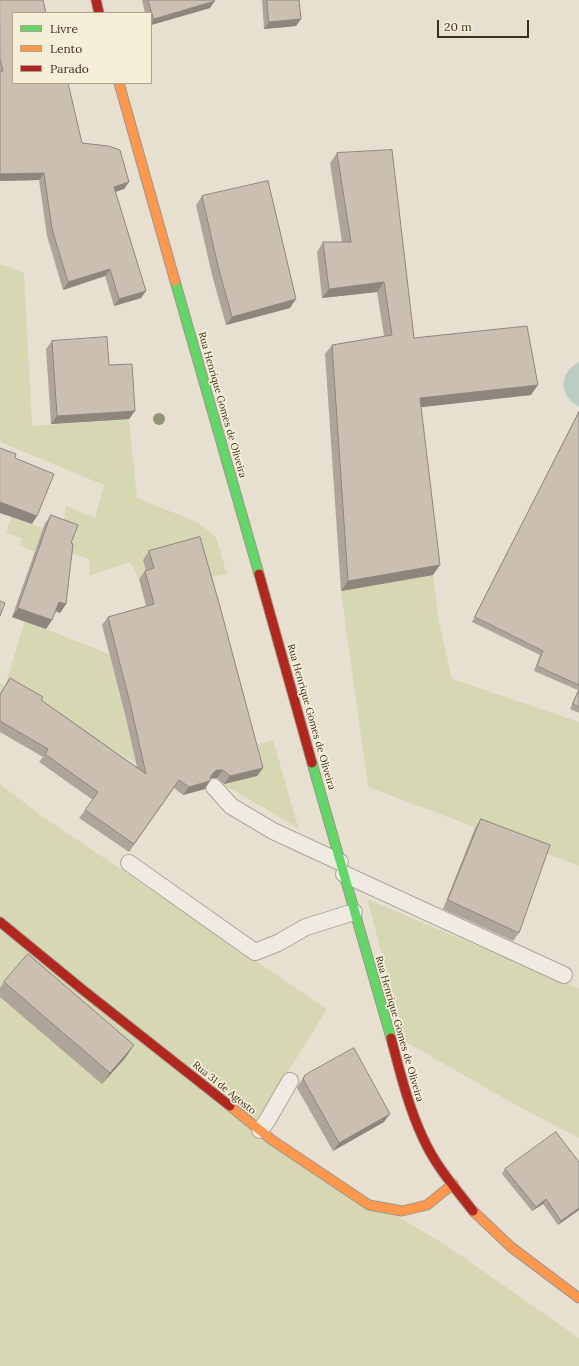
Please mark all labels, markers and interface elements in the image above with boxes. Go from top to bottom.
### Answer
legend [12,12,152,84]
scale bar [439,12,531,38]
text: 20 m [444,19,472,34]
text: Livre [50,21,78,36]
text: Lento [50,41,82,56]
text: Parado [50,61,89,76]
street label: Rua Henrique Gomes de Oliveira [195,331,249,479]
street label: Rua Henrique Gomes de Oliveira [284,643,338,791]
street label: Rua Henrique Gomes de Oliveira [372,955,426,1103]
street label: Rua 31 de Agosto [190,1059,258,1117]

